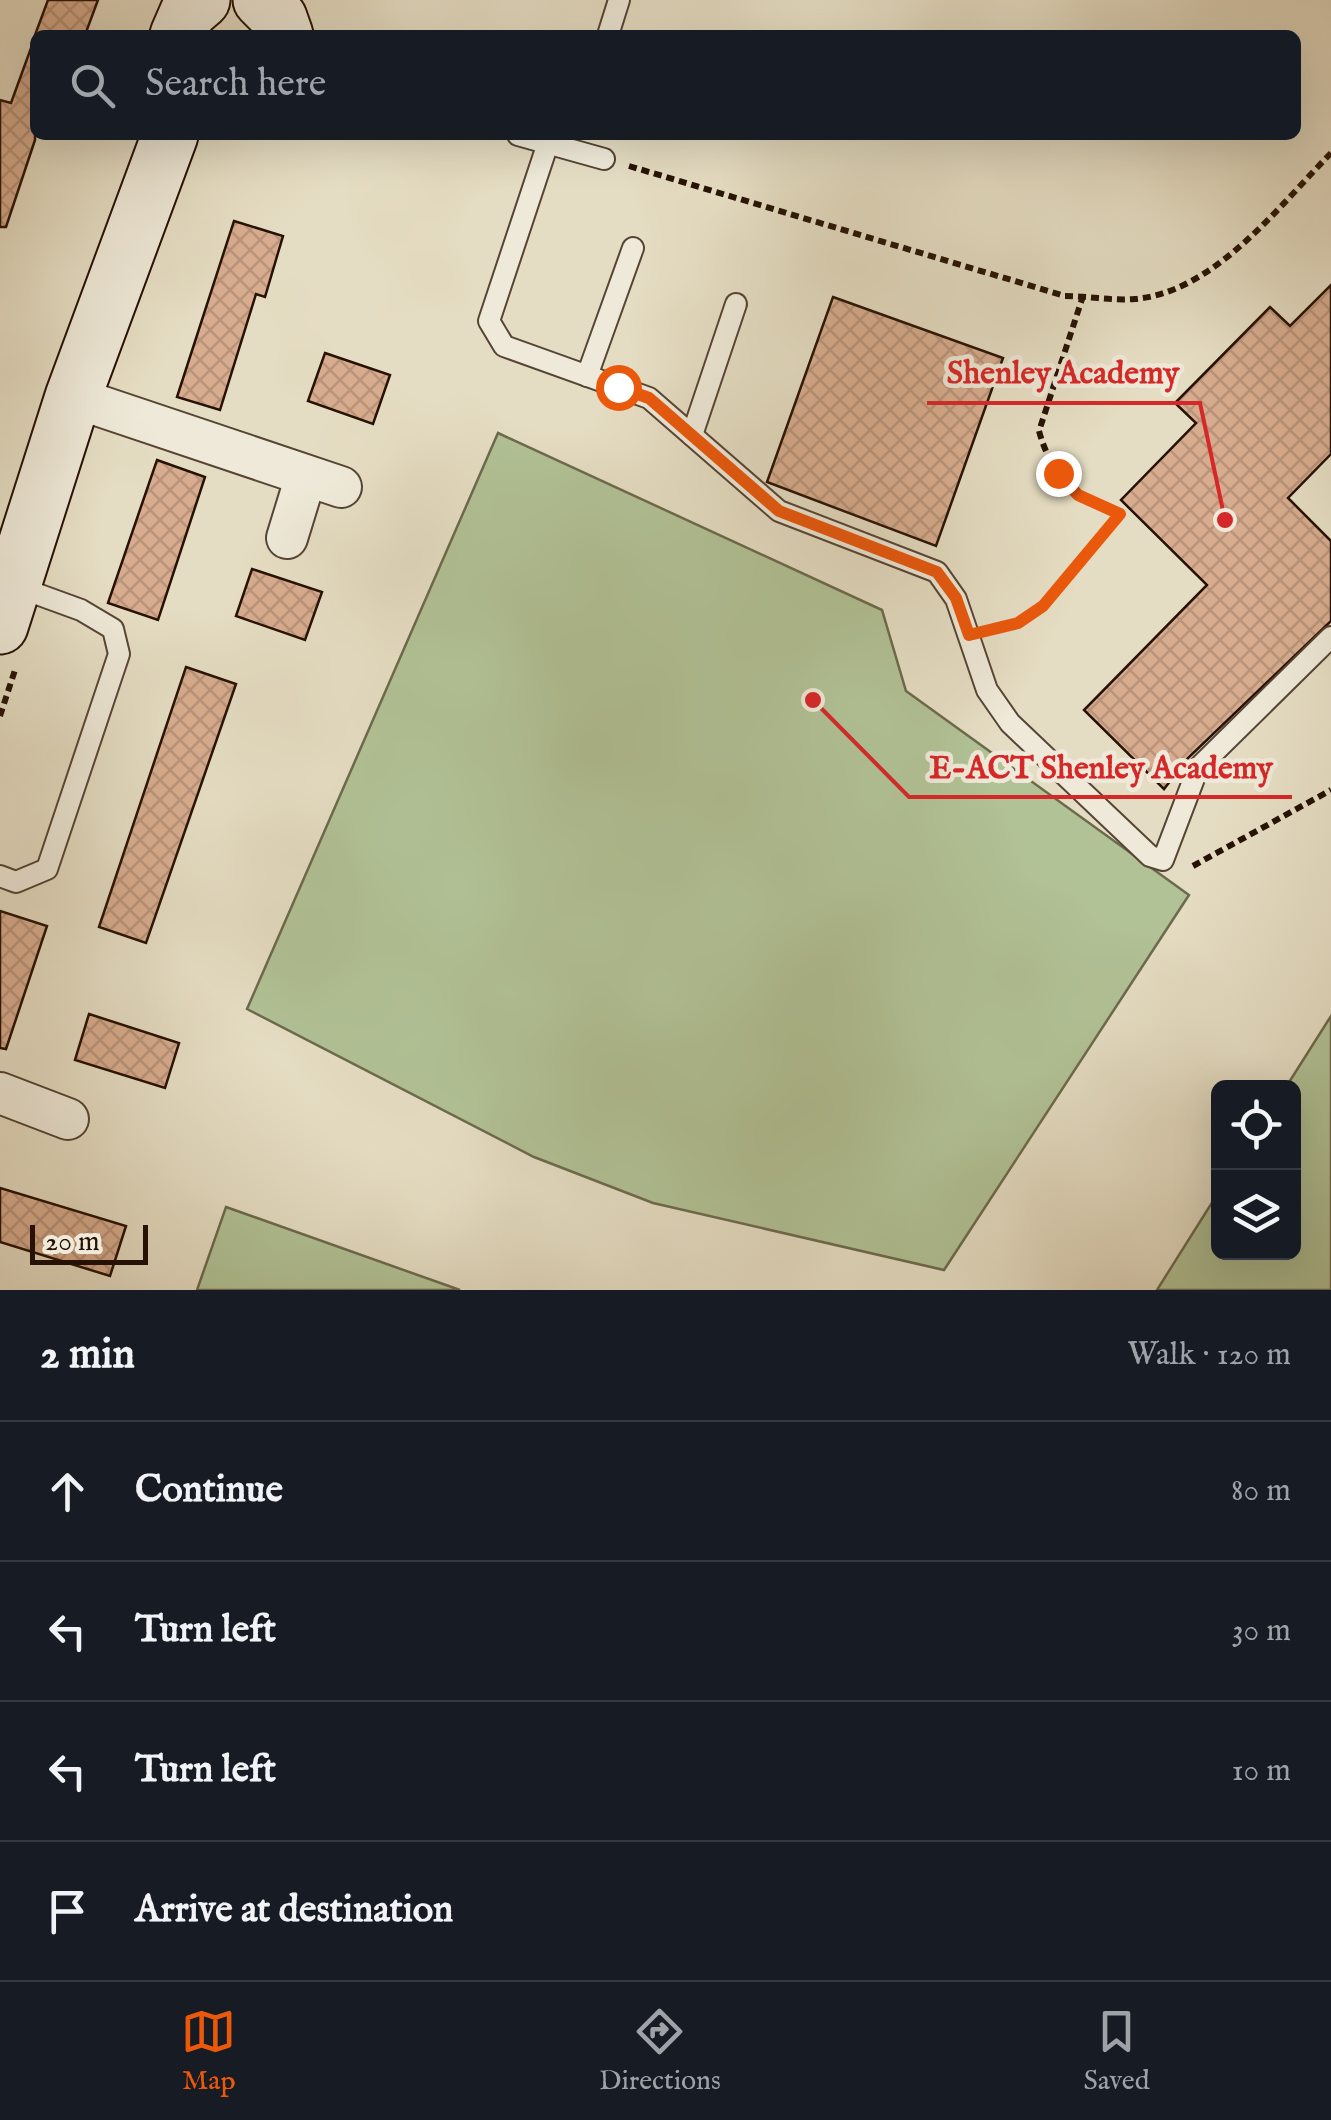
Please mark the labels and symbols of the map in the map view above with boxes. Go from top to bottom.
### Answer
callout: Shenley Academy [927,341,1200,403]
text: Shenley Academy [947,354,1180,395]
route start [596,365,642,411]
route end [1036,451,1082,497]
callout: E-ACT Shenley Academy [909,735,1292,797]
text: E-ACT Shenley Academy [929,749,1274,790]
scale bar [30,1220,148,1264]

